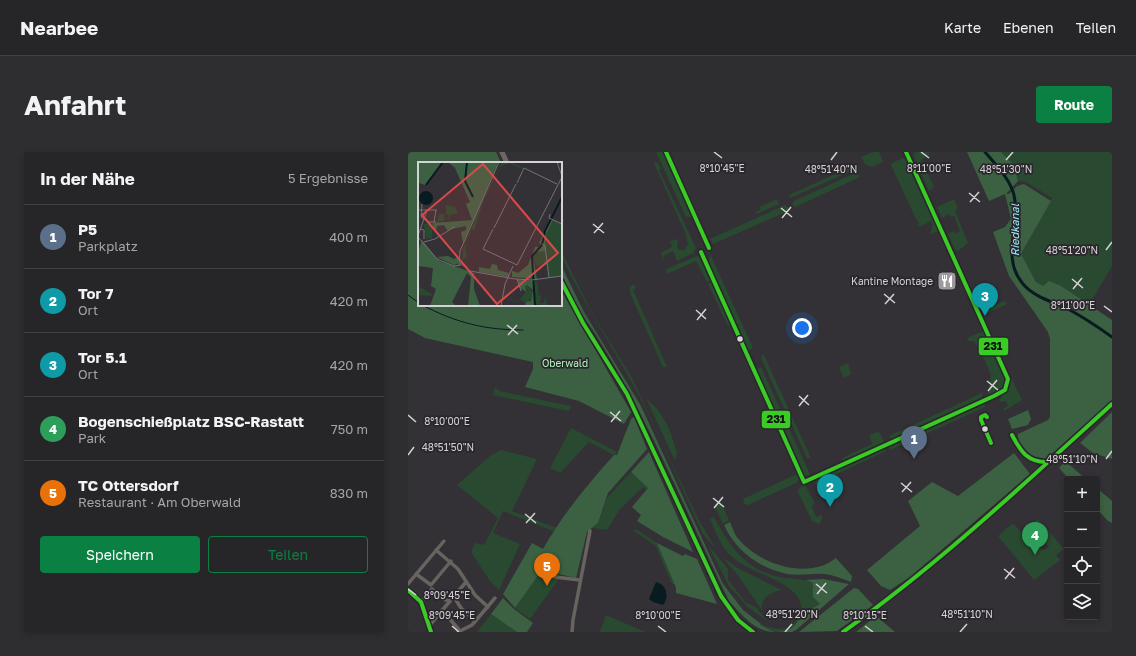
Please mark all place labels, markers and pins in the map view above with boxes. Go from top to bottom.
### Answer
restaurant icon: Kantine Montage [936,270,958,292]
place label: Kantine Montage [851,275,933,287]
pin: 3 [972,283,998,316]
unlabelled marker [735,334,745,344]
unlabelled marker [980,424,990,434]
pin: 1 [901,426,927,459]
pin: 2 [817,474,843,507]
pin: 4 [1022,522,1048,555]
pin: 5 [534,553,560,586]

